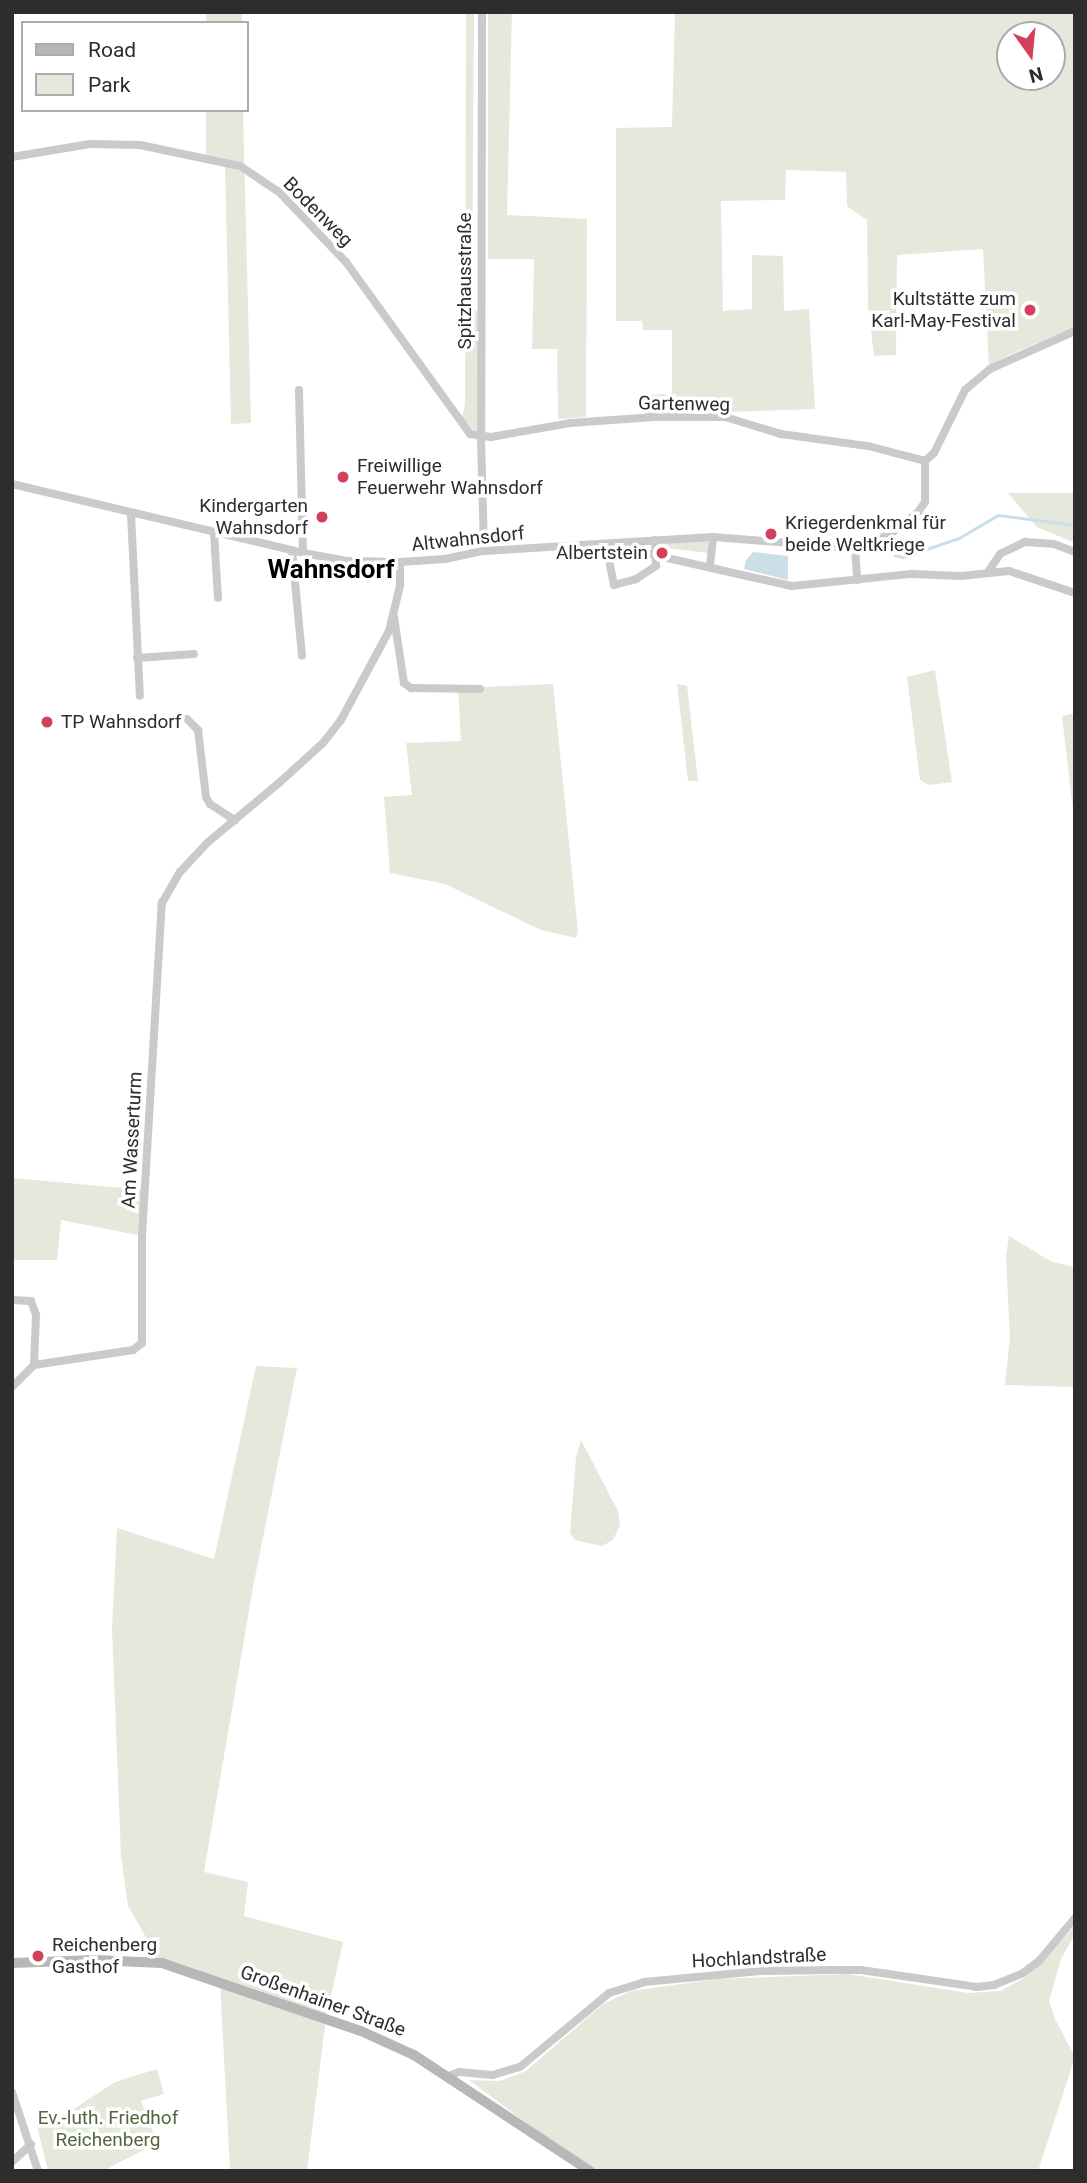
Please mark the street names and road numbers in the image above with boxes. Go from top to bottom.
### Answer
street label: Bodenweg [278,172,358,252]
street label: Spitzhausstraße [454,212,476,350]
street label: Gartenweg [638,392,730,416]
street label: Altwahnsdorf [410,522,526,556]
street label: Am Wasserturm [117,1071,147,1209]
street label: Hochlandstraße [691,1943,827,1973]
street label: Großenhainer Straße [237,1960,409,2042]

